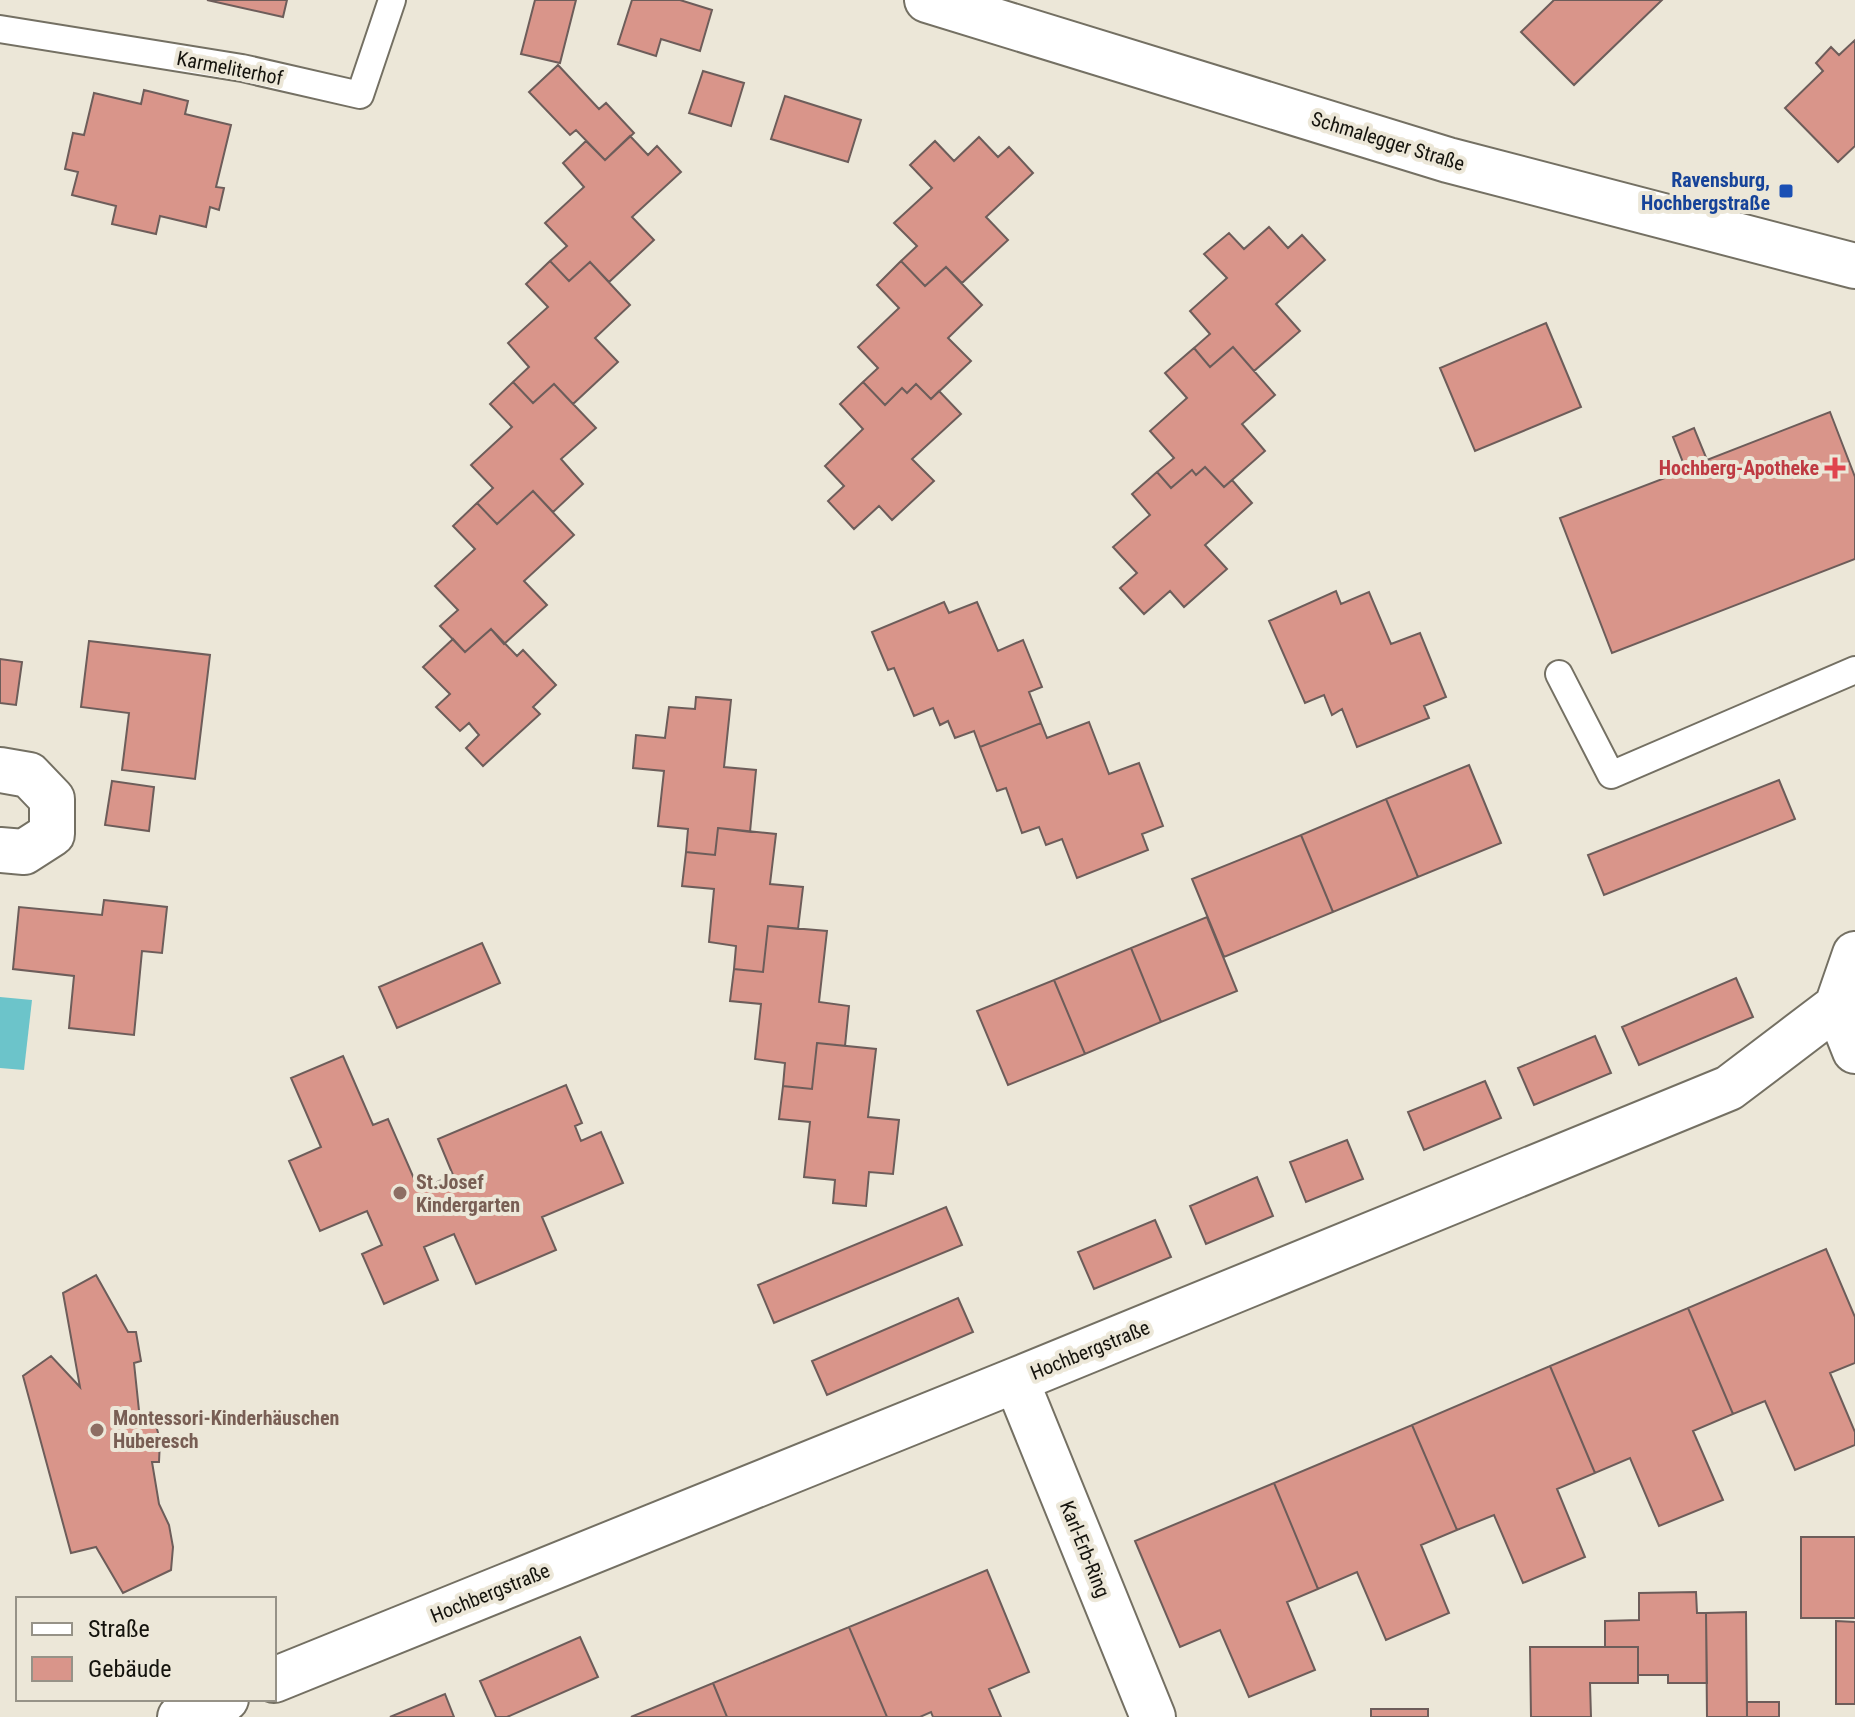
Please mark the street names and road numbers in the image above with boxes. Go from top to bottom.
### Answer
street label: Karmeliterhof [175,46,286,90]
street label: Schmalegger Straße [1308,106,1468,176]
street label: Hochbergstraße [1027,1315,1153,1385]
street label: Karl-Erb-Ring [1055,1497,1115,1601]
street label: Hochbergstraße [427,1558,553,1628]

